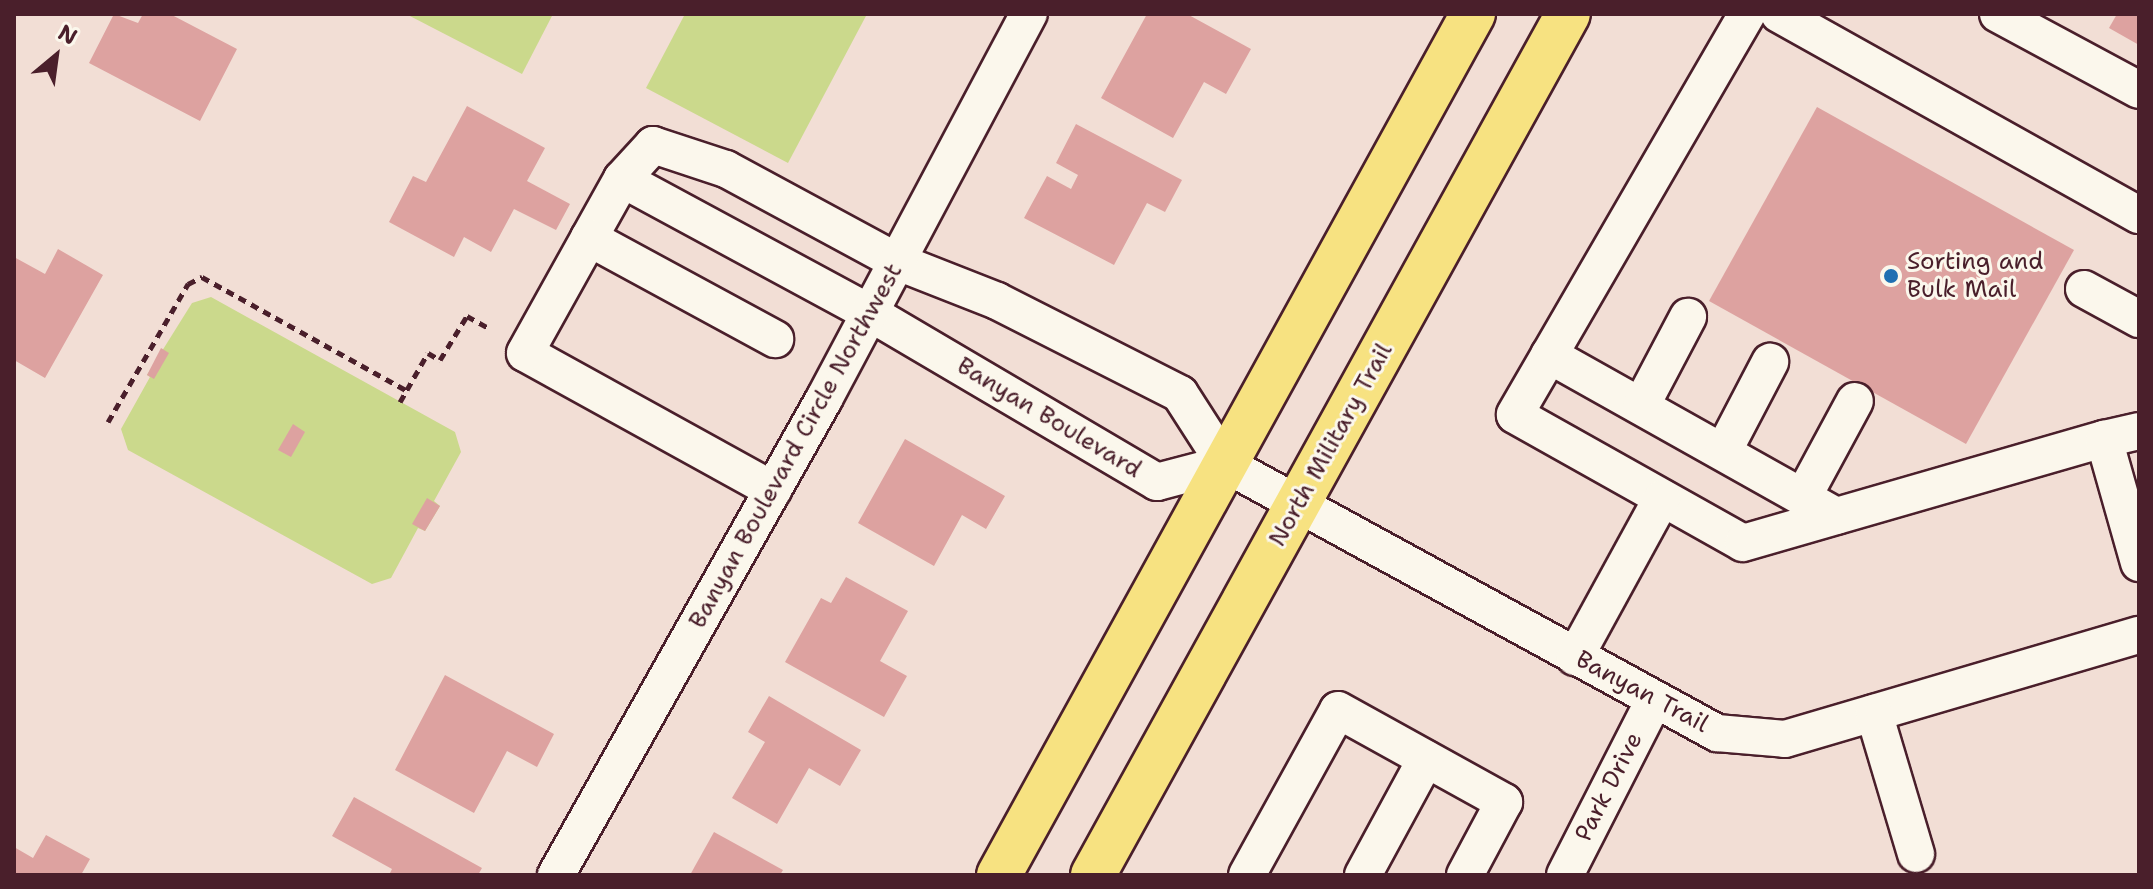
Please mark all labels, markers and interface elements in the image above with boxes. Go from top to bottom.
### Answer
north arrow [16,16,96,96]
text: N [53,18,83,51]
place label: Sorting and Bulk Mail [1907,248,2043,304]
street label: Banyan Boulevard Circle Northwest [683,259,909,633]
marker: Sorting and Bulk Mail [1882,267,1900,285]
street label: North Military Trail [1263,338,1399,552]
street label: Banyan Boulevard [952,352,1146,484]
street label: Banyan Trail [1571,645,1713,739]
street label: Park Drive [1569,728,1649,846]

